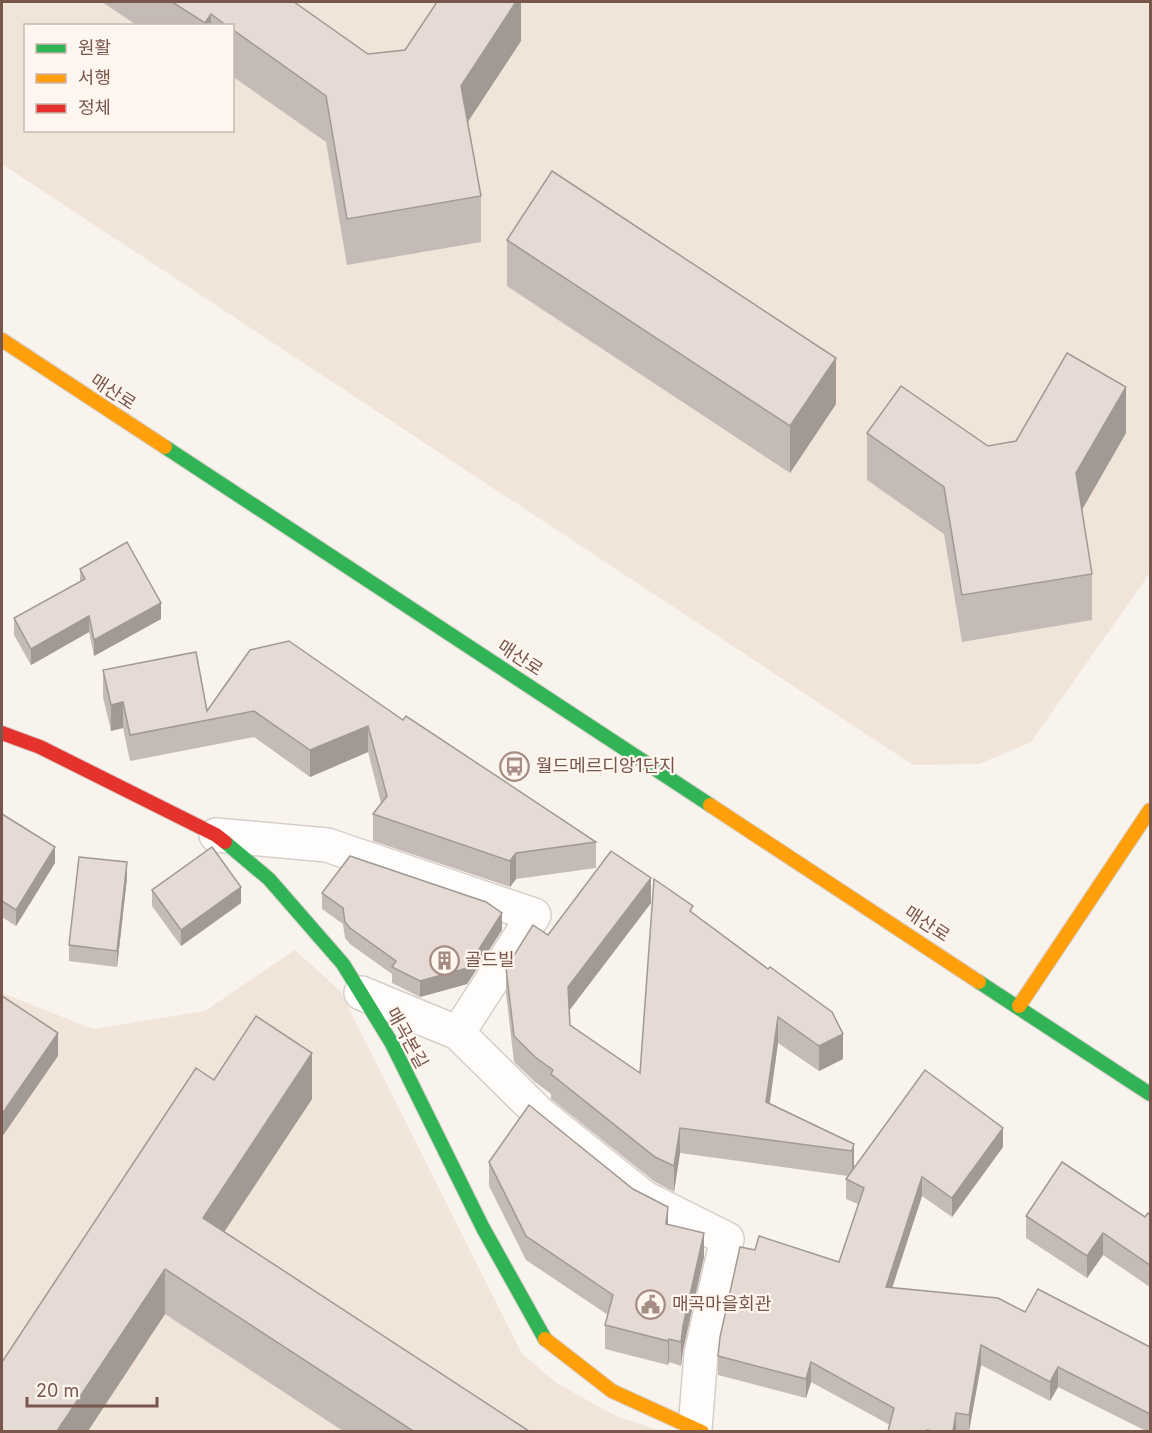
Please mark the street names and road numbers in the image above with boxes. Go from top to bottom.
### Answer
street label: 매산로 [87,369,140,414]
street label: 매산로 [494,635,547,680]
street label: 매산로 [901,901,954,946]
street label: 매곡본길 [382,1004,433,1072]

